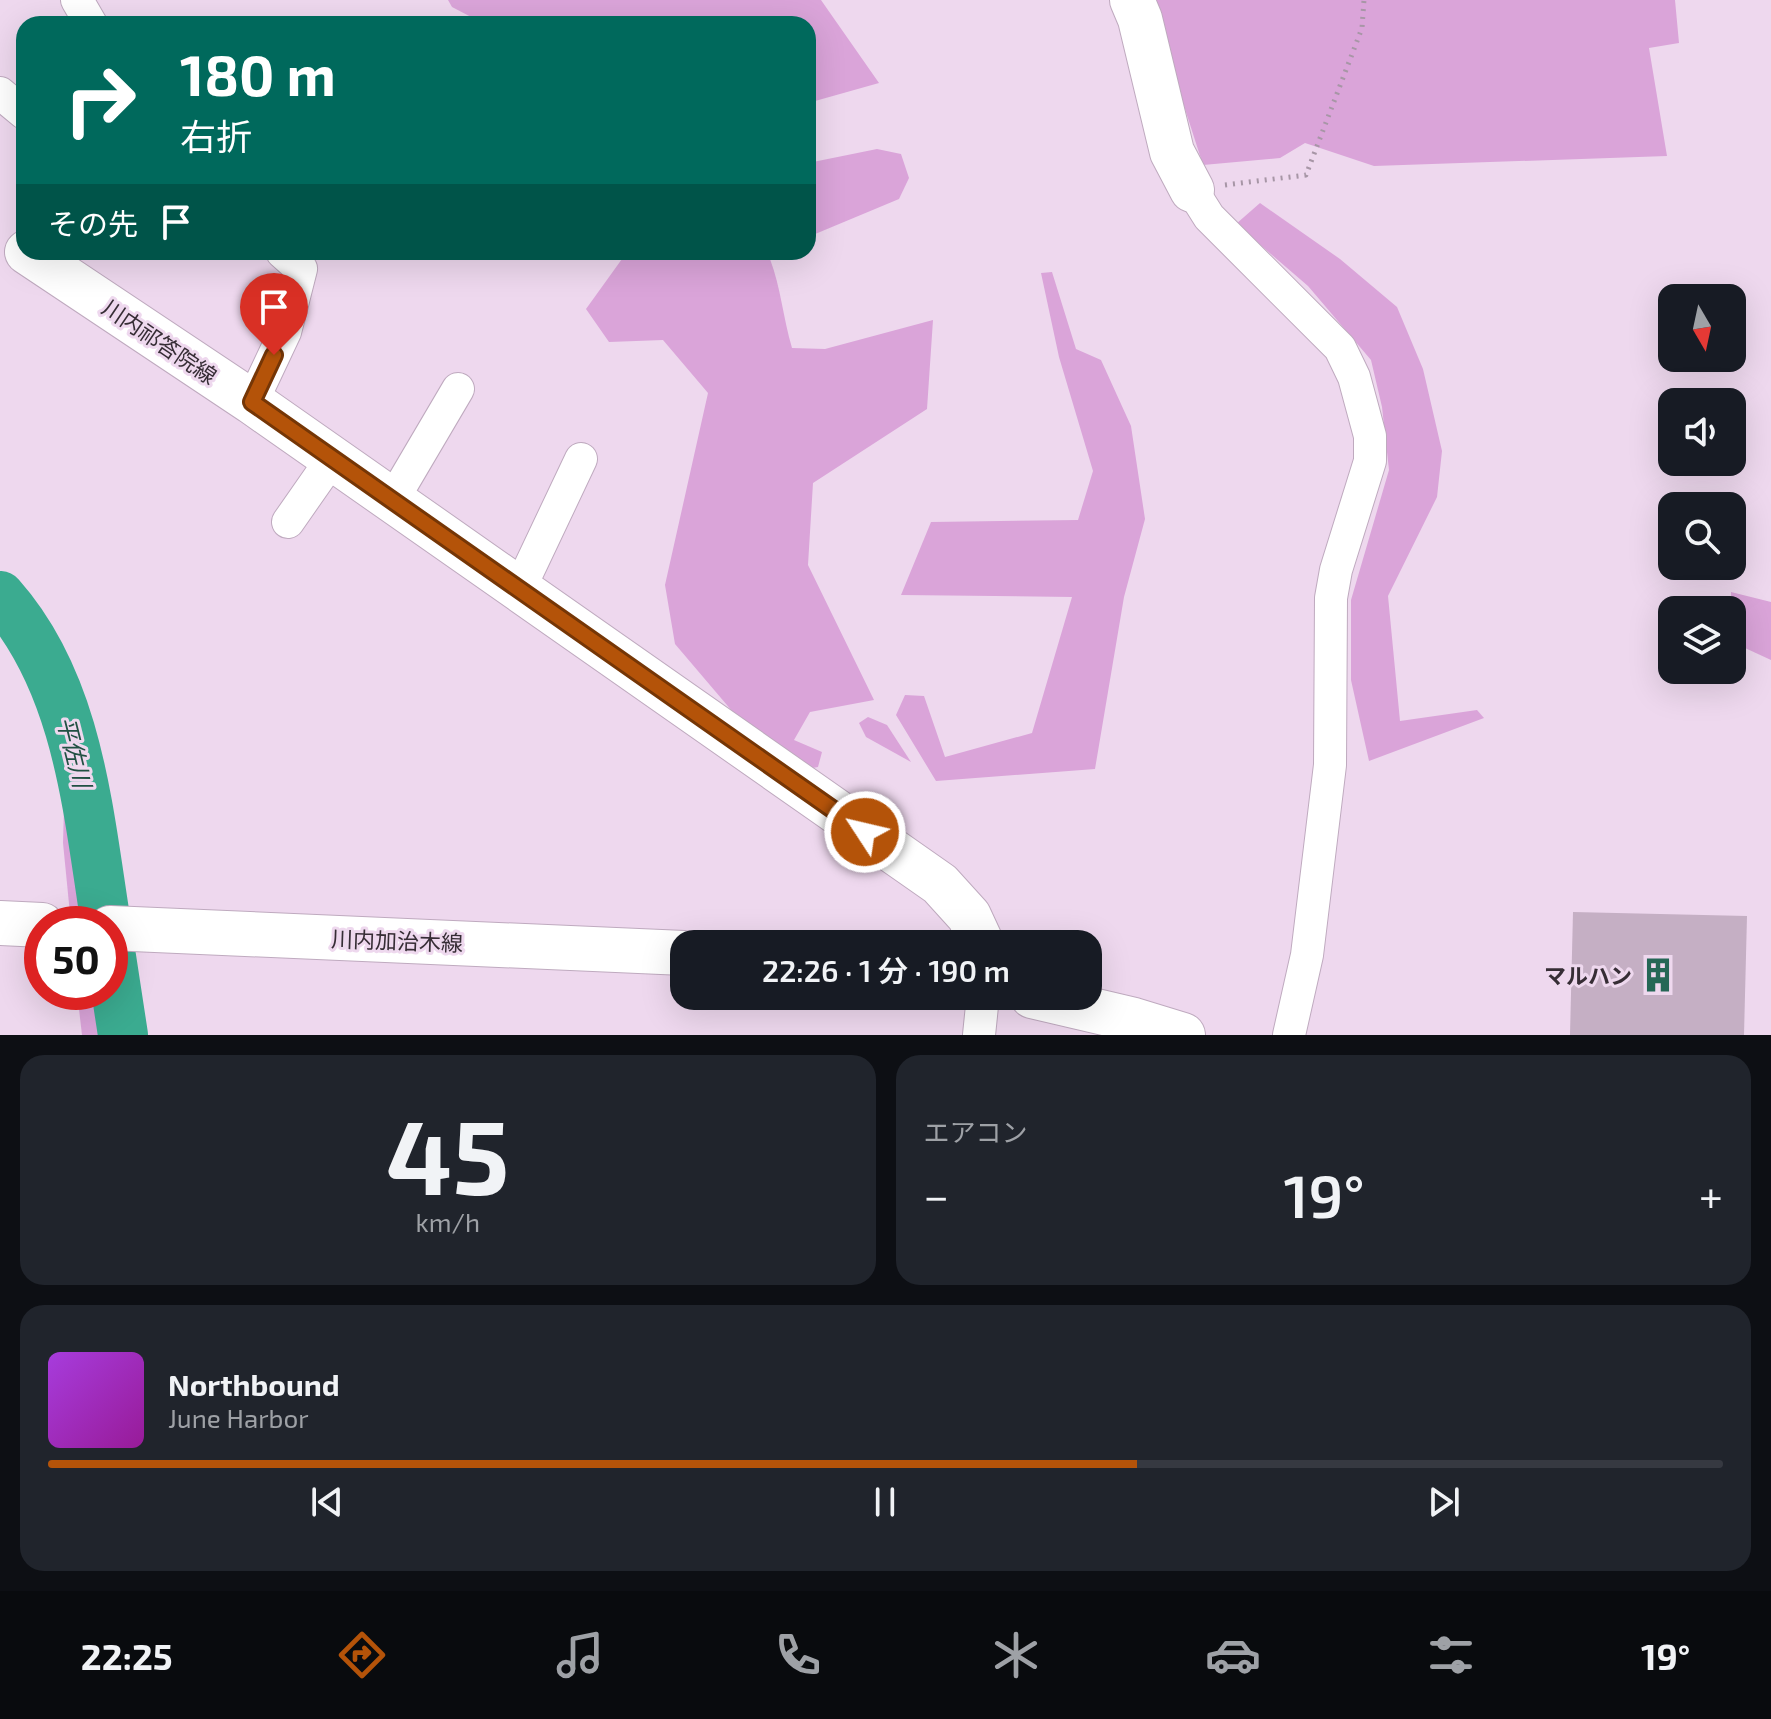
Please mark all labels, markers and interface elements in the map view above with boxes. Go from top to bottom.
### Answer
text: 180 m [180,40,336,107]
icon: right [48,48,152,152]
text: 右折 [180,114,252,157]
icon: arrive [154,200,198,244]
text: その先 [48,205,138,241]
pin [240,273,308,355]
north arrow [1658,284,1746,372]
map controls [1658,284,1746,684]
icon: arrive [252,285,296,329]
street label: 川内祁答院線 [98,293,222,389]
button: sound [1658,388,1746,476]
button: search [1658,492,1746,580]
button: layers [1658,596,1746,684]
water label: 平佐川 [52,714,99,793]
position arrow [823,790,907,874]
speed limit sign: 50 [24,906,128,1010]
street label: 川内加治木線 [331,925,463,955]
text: 22:26 · 1 分 · 190 m [762,952,1010,988]
building icon: マルハン [1639,956,1677,994]
place label: マルハン [1544,962,1632,988]
text: 45 [386,1091,510,1216]
text: エアコン [924,1116,1028,1147]
text: 19° [1283,1158,1365,1230]
text: − [924,1168,949,1221]
text: + [1699,1168,1723,1221]
text: km/h [415,1206,480,1237]
text: Northbound [168,1366,340,1402]
text: June Harbor [168,1402,309,1433]
icon: previous [305,1480,349,1524]
icon: pause [863,1480,907,1524]
icon: next [1422,1480,1466,1524]
icon: directions [334,1627,390,1683]
icon: music [552,1627,608,1683]
icon: phone [770,1627,826,1683]
icon: climate [988,1627,1044,1683]
icon: car [1205,1627,1261,1683]
icon: filters [1423,1627,1479,1683]
text: 22:25 [81,1634,173,1677]
text: 19° [1641,1634,1690,1677]

